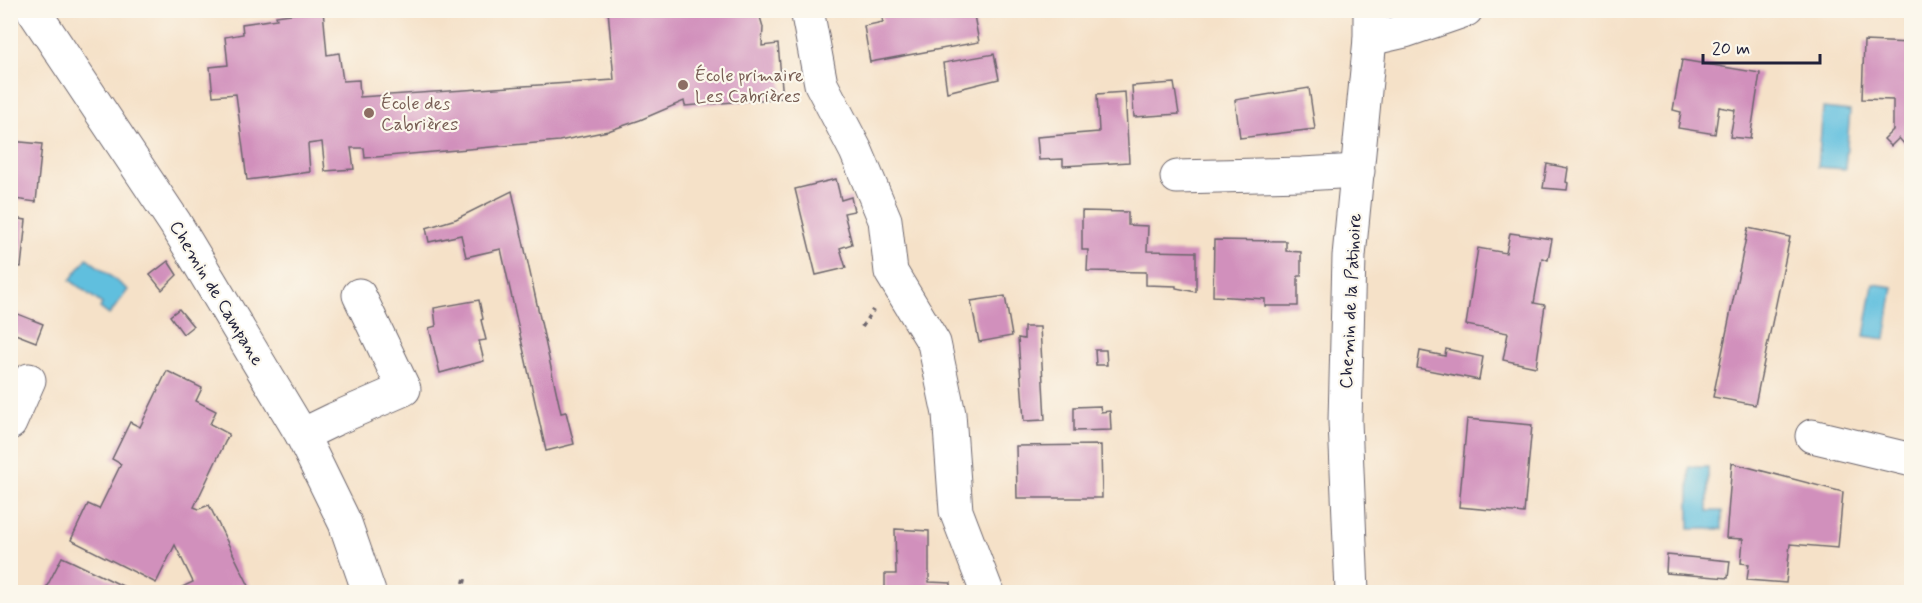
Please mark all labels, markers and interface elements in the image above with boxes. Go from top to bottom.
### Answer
scale bar [1703,27,1820,65]
text: 20 m [1712,37,1750,61]
place label: École primaire Les Cabrières [695,64,803,109]
marker: École primaire Les Cabrières [676,78,690,92]
place label: École des Cabrières [381,92,458,137]
marker: École des Cabrières [362,106,376,120]
street label: Chemin de la Patinoire [1334,213,1368,389]
street label: Chemin de Campane [163,217,269,370]

